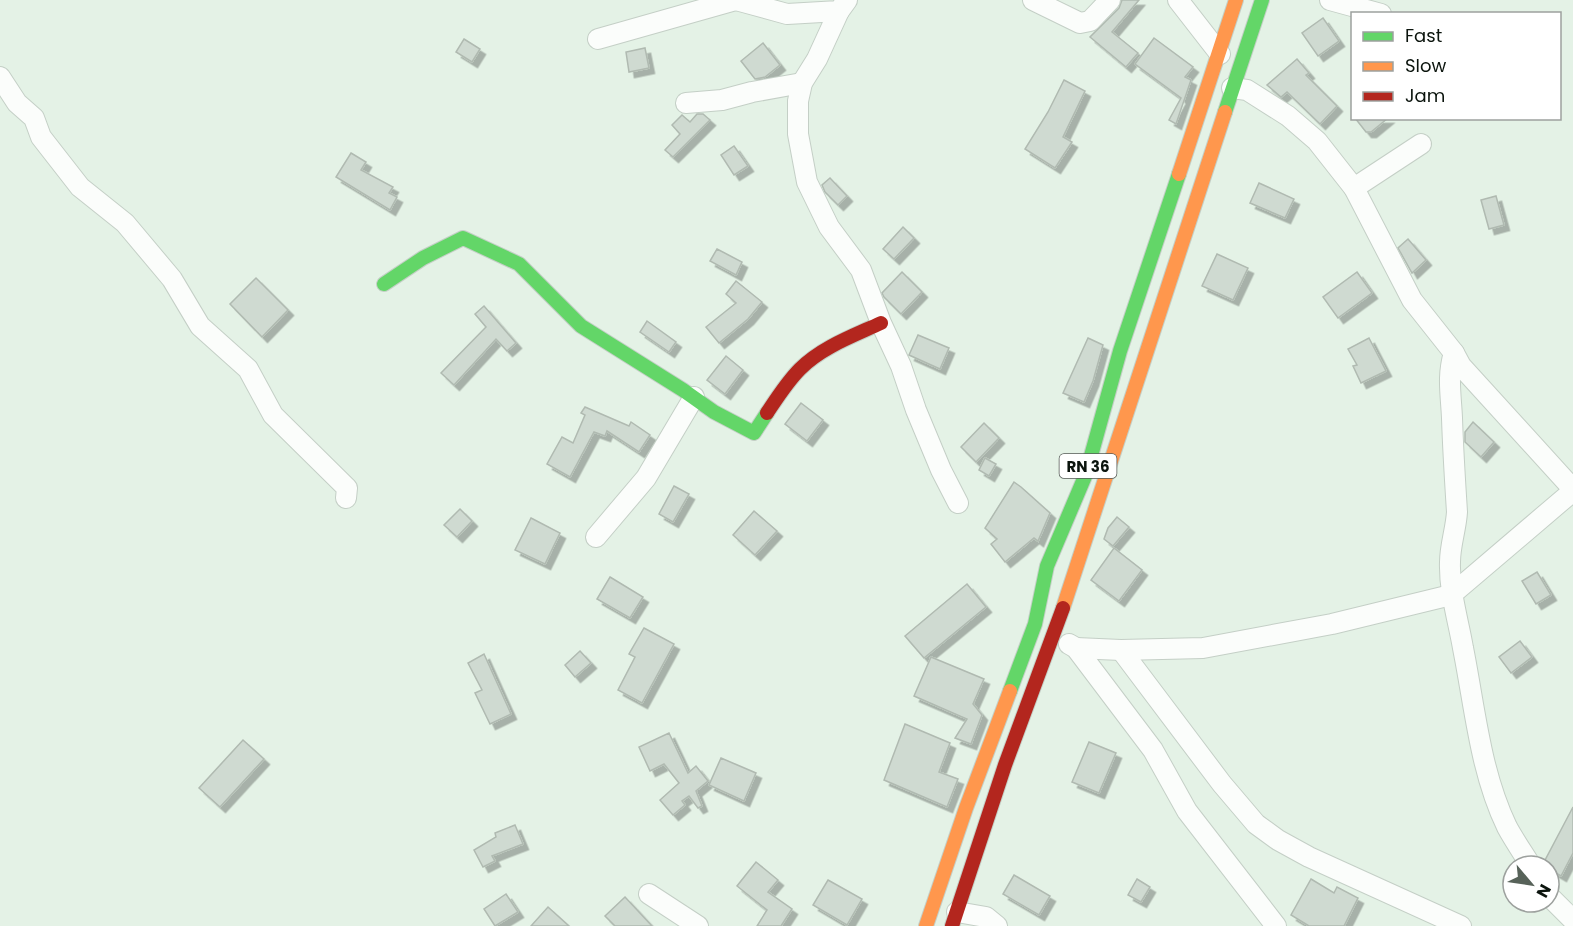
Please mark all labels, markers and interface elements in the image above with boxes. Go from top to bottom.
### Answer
legend [1351,12,1561,120]
text: Fast [1405,23,1442,48]
text: Slow [1405,53,1447,78]
text: Jam [1405,83,1445,108]
road number: RN 36 [1060,454,1116,478]
north arrow [1501,854,1561,914]
text: N [1531,880,1557,902]

